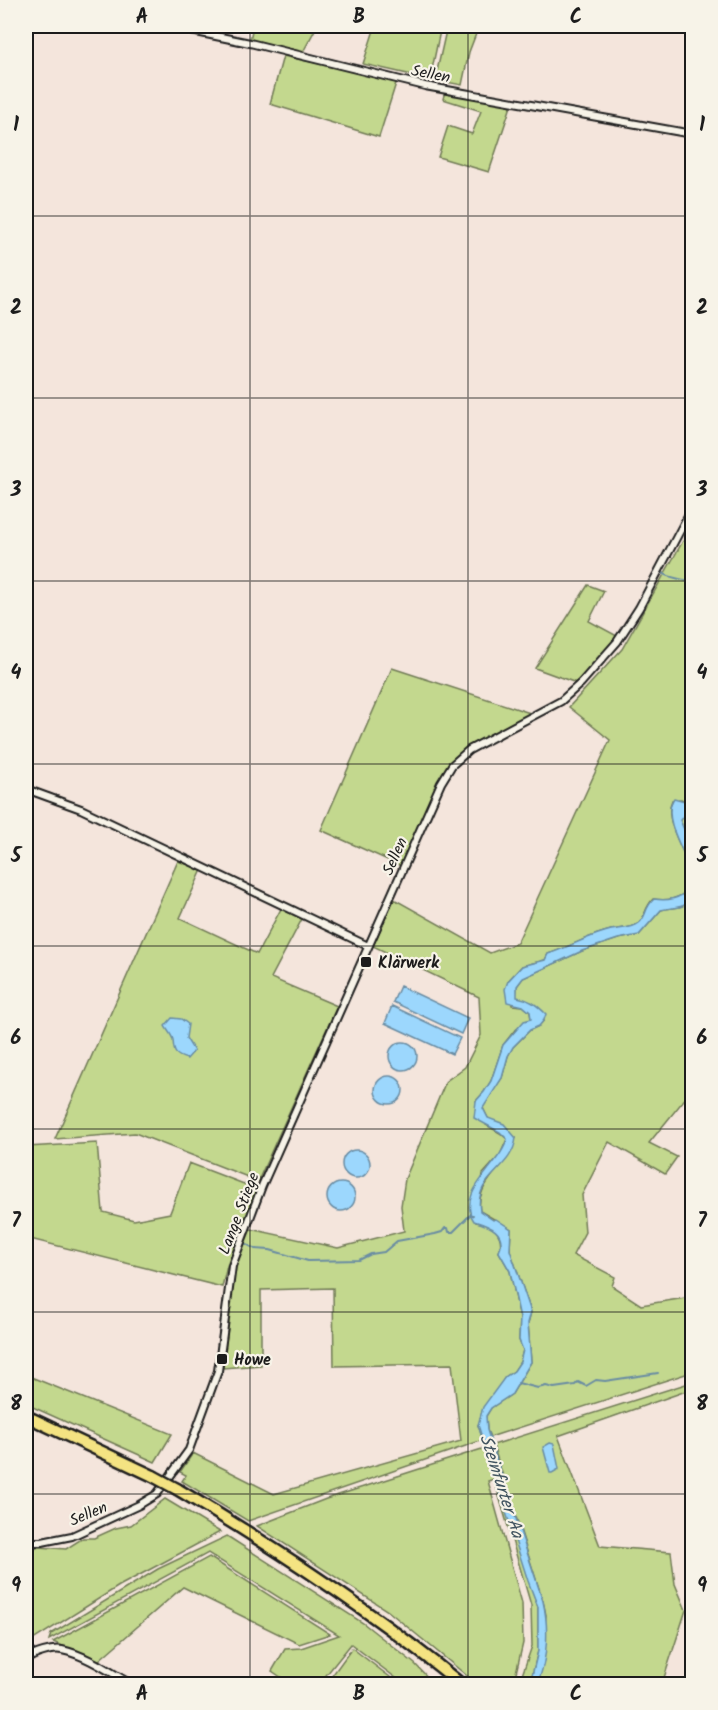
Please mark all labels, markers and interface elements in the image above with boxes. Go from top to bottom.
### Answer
text: A [136,2,148,34]
text: B [353,2,365,34]
text: C [570,2,582,34]
street label: Sellen [409,58,452,90]
text: 1 [13,110,19,142]
text: 1 [699,110,705,142]
text: 2 [10,293,22,325]
text: 2 [696,293,708,325]
text: 3 [10,475,22,507]
text: 3 [696,475,708,507]
text: 4 [11,658,22,690]
text: 4 [697,658,708,690]
street label: Sellen [376,834,415,880]
text: 5 [10,841,23,873]
text: 5 [696,841,709,873]
place label: Klärwerk [378,951,440,976]
marker: Klärwerk [359,955,373,969]
text: 6 [11,1023,22,1055]
text: 6 [697,1023,708,1055]
street label: Lange Stiege [212,1169,267,1258]
text: 7 [11,1206,21,1238]
text: 7 [697,1206,707,1238]
place label: Howe [234,1348,271,1373]
marker: Howe [215,1352,229,1366]
text: 8 [10,1389,22,1421]
text: 8 [696,1389,708,1421]
water label: Steinfurter Aa [470,1431,531,1544]
street label: Sellen [66,1495,112,1534]
text: 9 [11,1571,21,1603]
text: 9 [697,1571,707,1603]
text: A [136,1679,148,1710]
text: B [353,1679,365,1710]
text: C [570,1679,582,1710]

